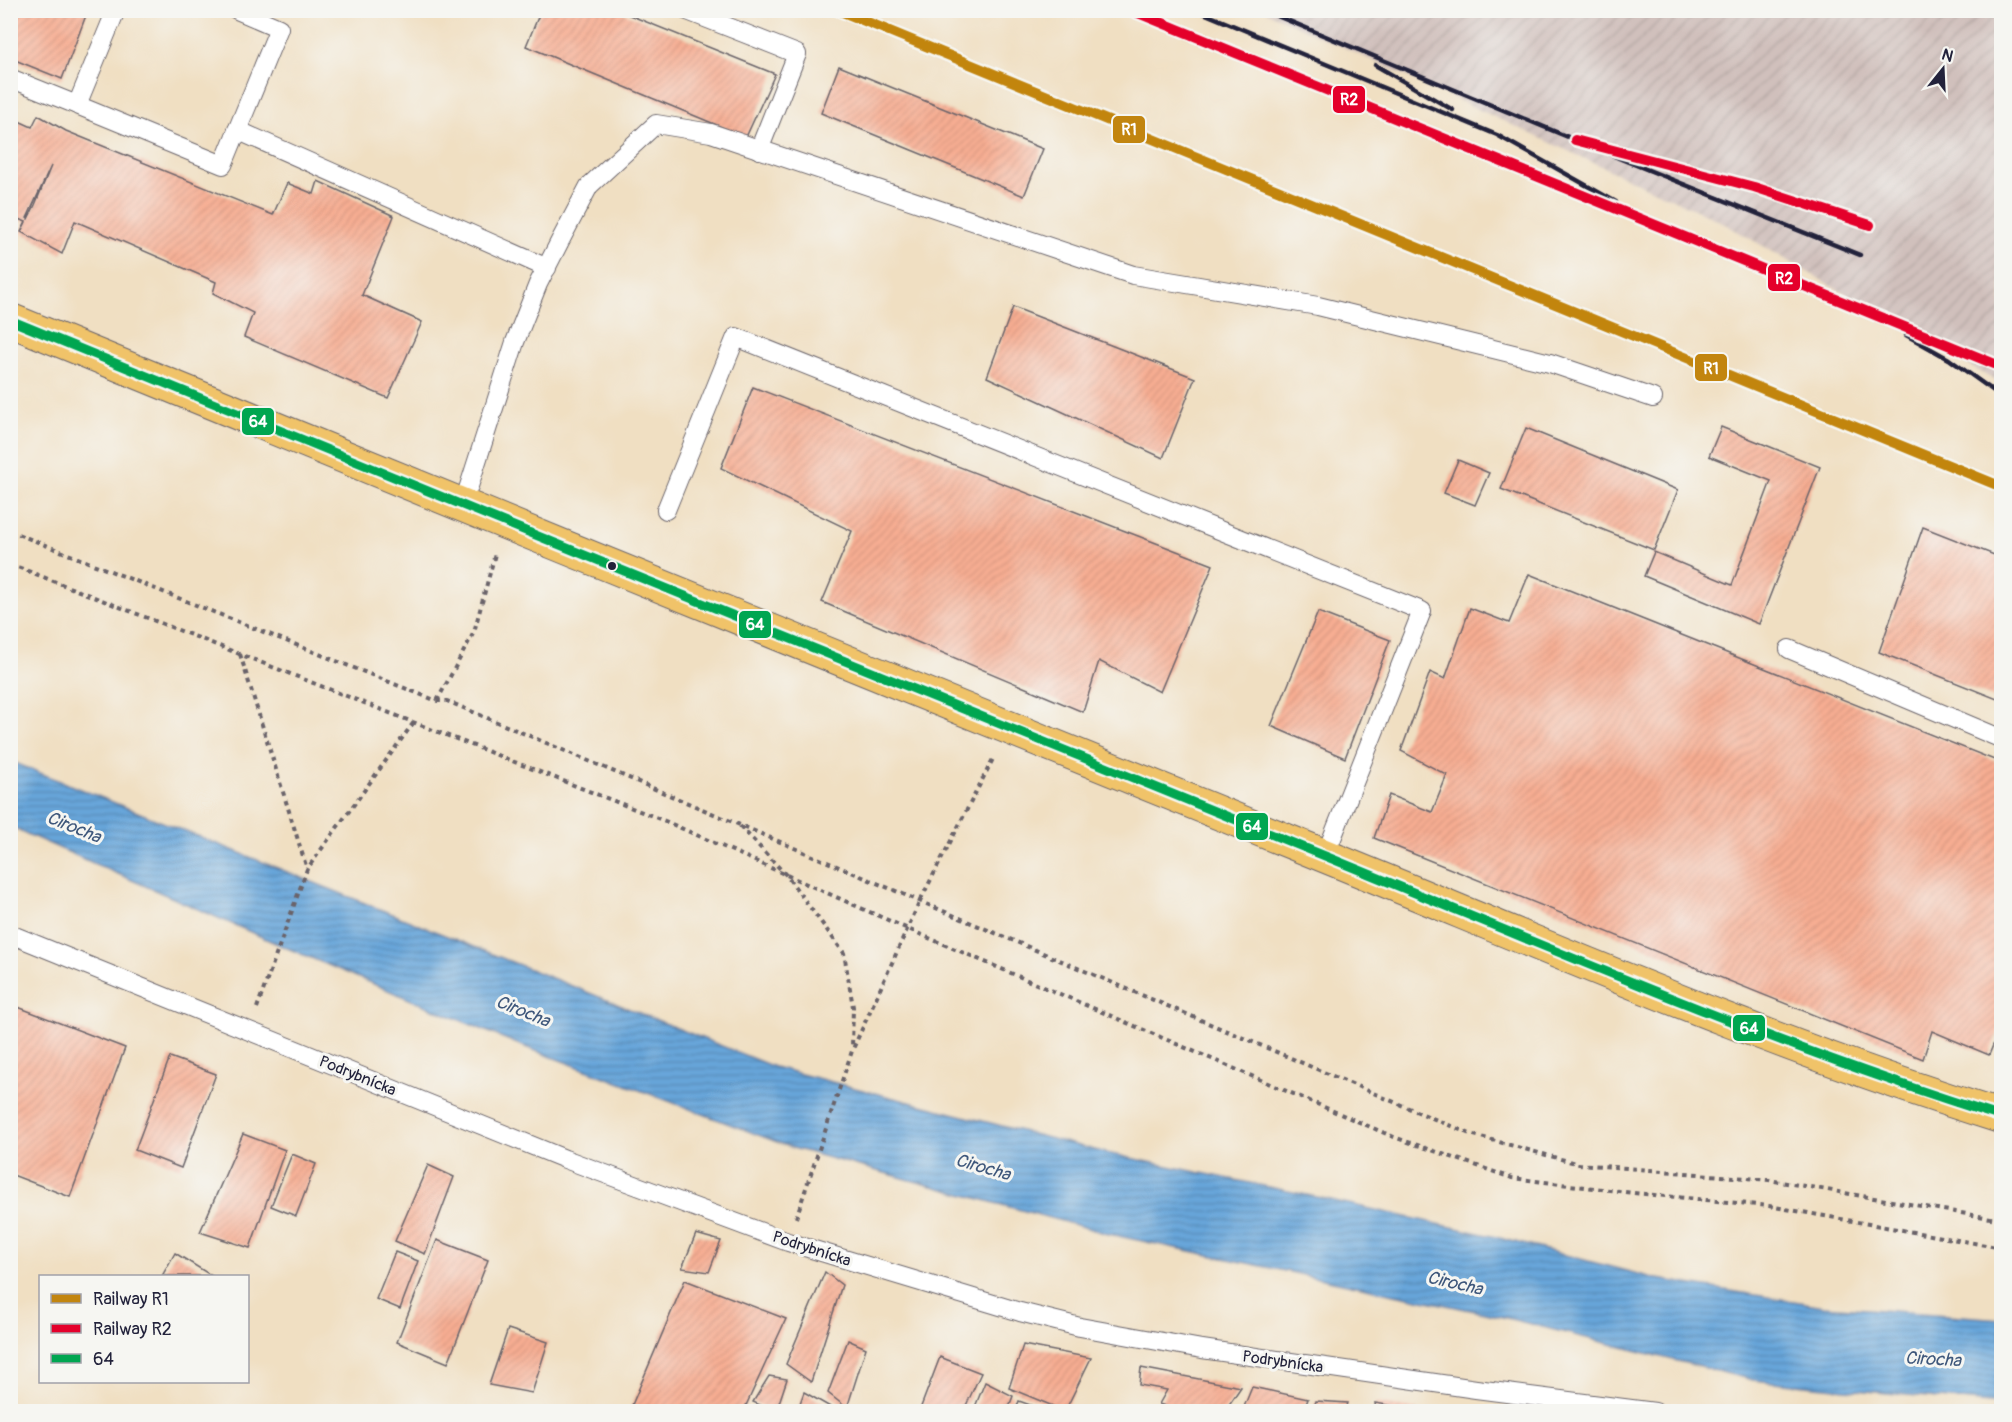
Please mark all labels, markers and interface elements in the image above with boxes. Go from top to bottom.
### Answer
north arrow [1913,39,1973,99]
text: N [1939,45,1956,67]
line badge: R2 [1332,85,1366,114]
text: R2 [1340,90,1358,110]
line badge: R1 [1112,115,1146,144]
text: R1 [1121,120,1137,140]
line badge: R2 [1767,263,1801,292]
text: R2 [1775,269,1793,289]
line badge: R1 [1694,353,1728,382]
text: R1 [1703,359,1719,379]
line badge: 64 [241,407,275,436]
text: 64 [249,412,268,432]
unlabelled marker [606,560,618,572]
line badge: 64 [738,610,772,639]
text: 64 [746,615,765,635]
water label: Cirocha [44,806,106,849]
line badge: 64 [1235,812,1269,841]
text: 64 [1243,817,1262,837]
water label: Cirocha [493,990,555,1033]
line badge: 64 [1732,1014,1766,1042]
text: 64 [1740,1019,1759,1039]
street label: Podrybnícka [316,1051,399,1100]
water label: Cirocha [953,1149,1015,1187]
street label: Podrybnícka [770,1227,854,1271]
water label: Cirocha [1425,1266,1486,1301]
legend [39,1275,249,1383]
text: Railway R1 [93,1288,169,1311]
text: Railway R2 [93,1318,172,1341]
street label: Podrybnícka [1241,1346,1325,1378]
water label: Cirocha [1904,1347,1963,1373]
text: 64 [93,1348,114,1371]

